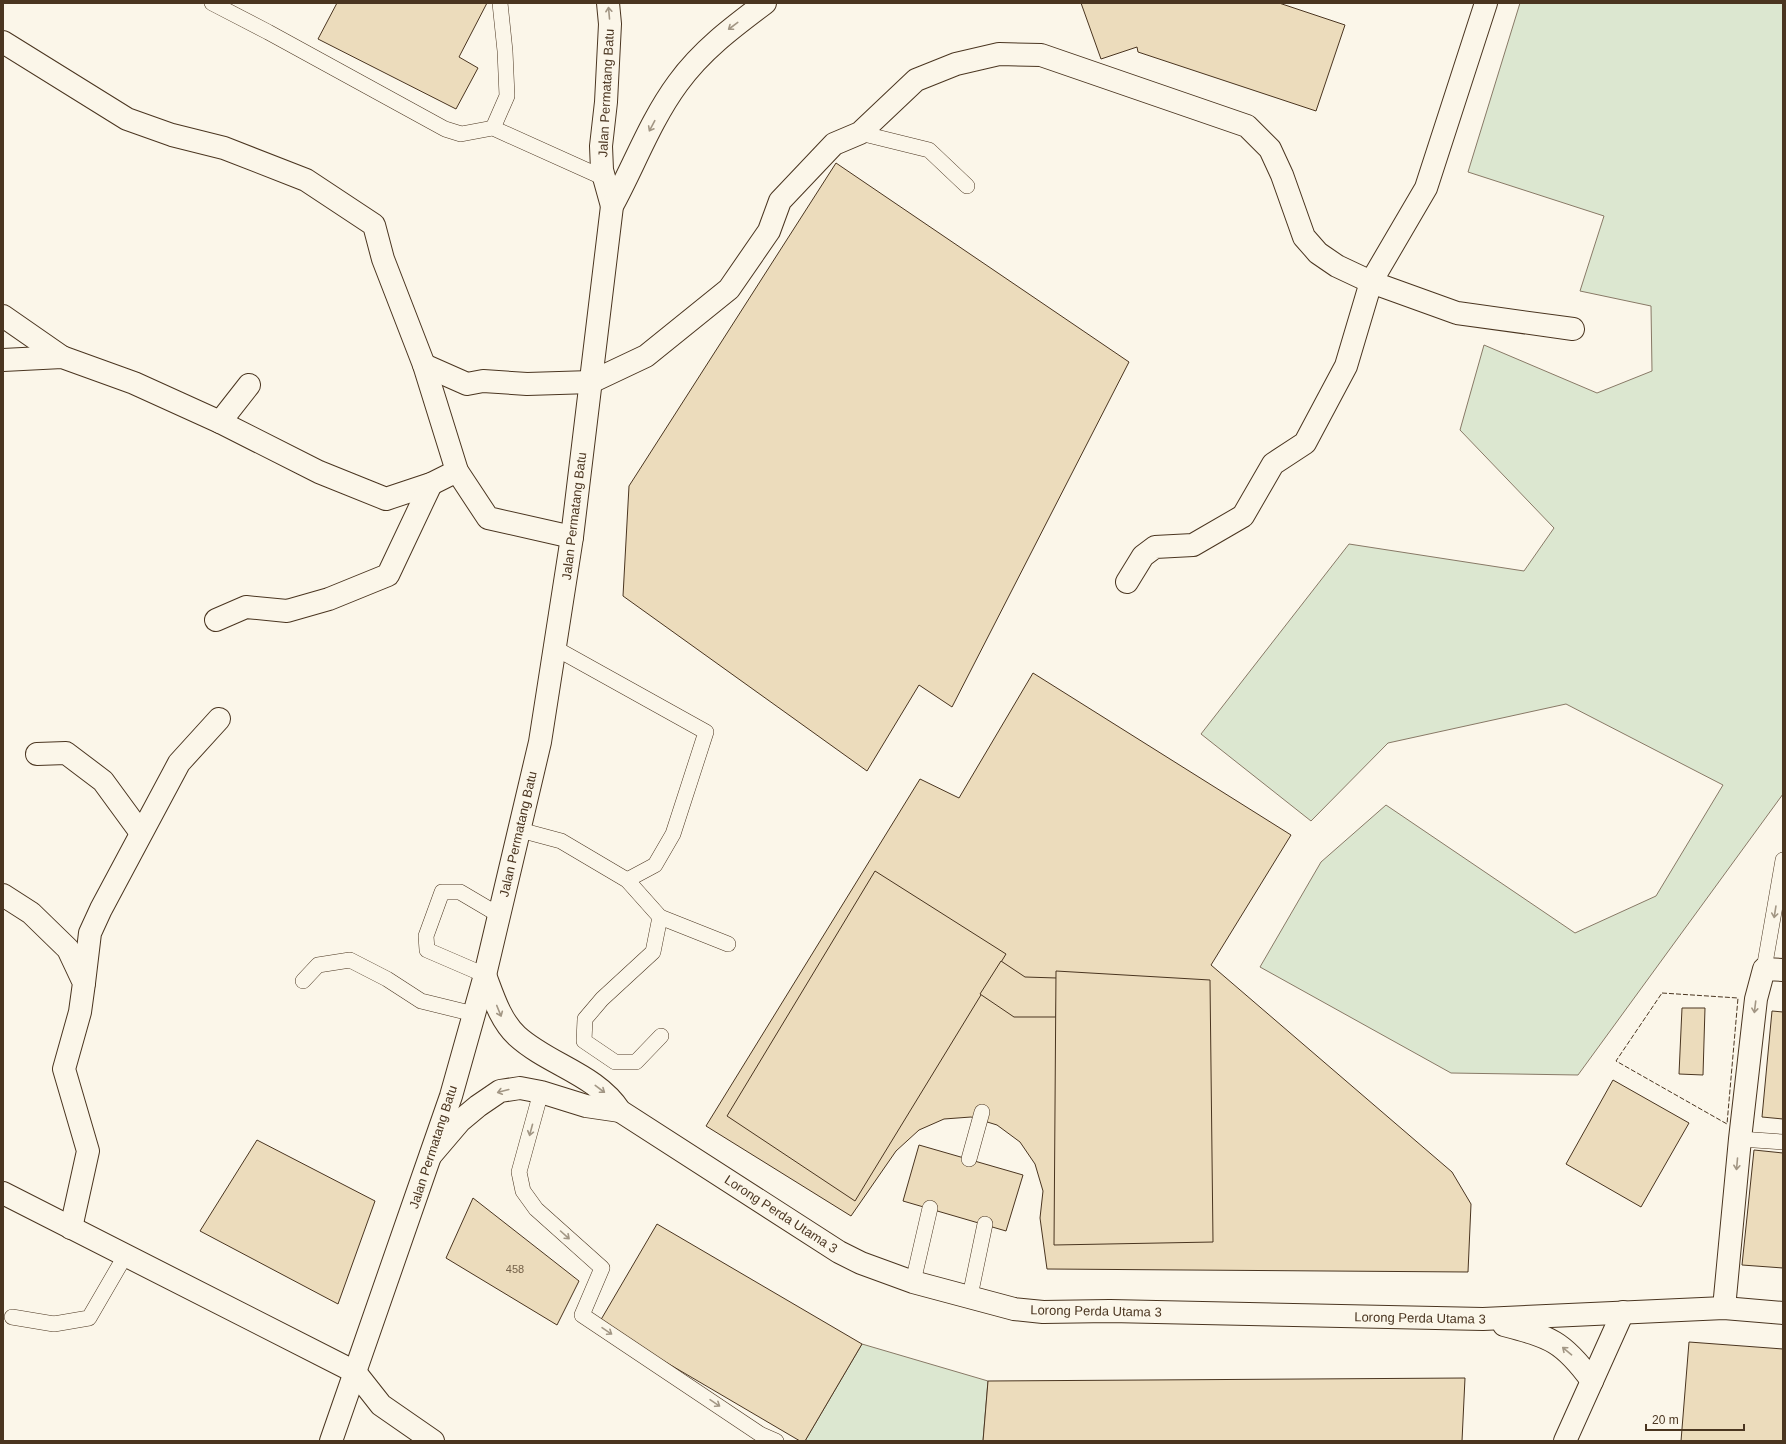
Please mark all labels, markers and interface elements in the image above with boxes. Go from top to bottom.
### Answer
one-way arrow [605,7,613,20]
one-way arrow [728,22,739,31]
street label: Jalan Permatang Batu [595,28,617,158]
one-way arrow [647,120,655,132]
street label: Jalan Permatang Batu [559,451,589,581]
street label: Jalan Permatang Batu [496,770,540,898]
one-way arrow [1770,905,1778,918]
one-way arrow [1751,1000,1759,1013]
one-way arrow [496,1004,504,1016]
street label: Jalan Permatang Batu [406,1084,460,1210]
one-way arrow [595,1085,606,1093]
one-way arrow [497,1088,510,1095]
one-way arrow [527,1123,534,1136]
one-way arrow [1734,1157,1741,1170]
street label: Lorong Perda Utama 3 [722,1172,840,1256]
one-way arrow [560,1230,570,1240]
house number: 458 [506,1263,524,1275]
street label: Lorong Perda Utama 3 [1030,1302,1162,1320]
street label: Lorong Perda Utama 3 [1354,1309,1486,1327]
one-way arrow [601,1327,612,1335]
one-way arrow [1562,1347,1572,1356]
one-way arrow [709,1400,721,1408]
scale bar [1646,1406,1744,1432]
text: 20 m [1652,1413,1679,1427]

